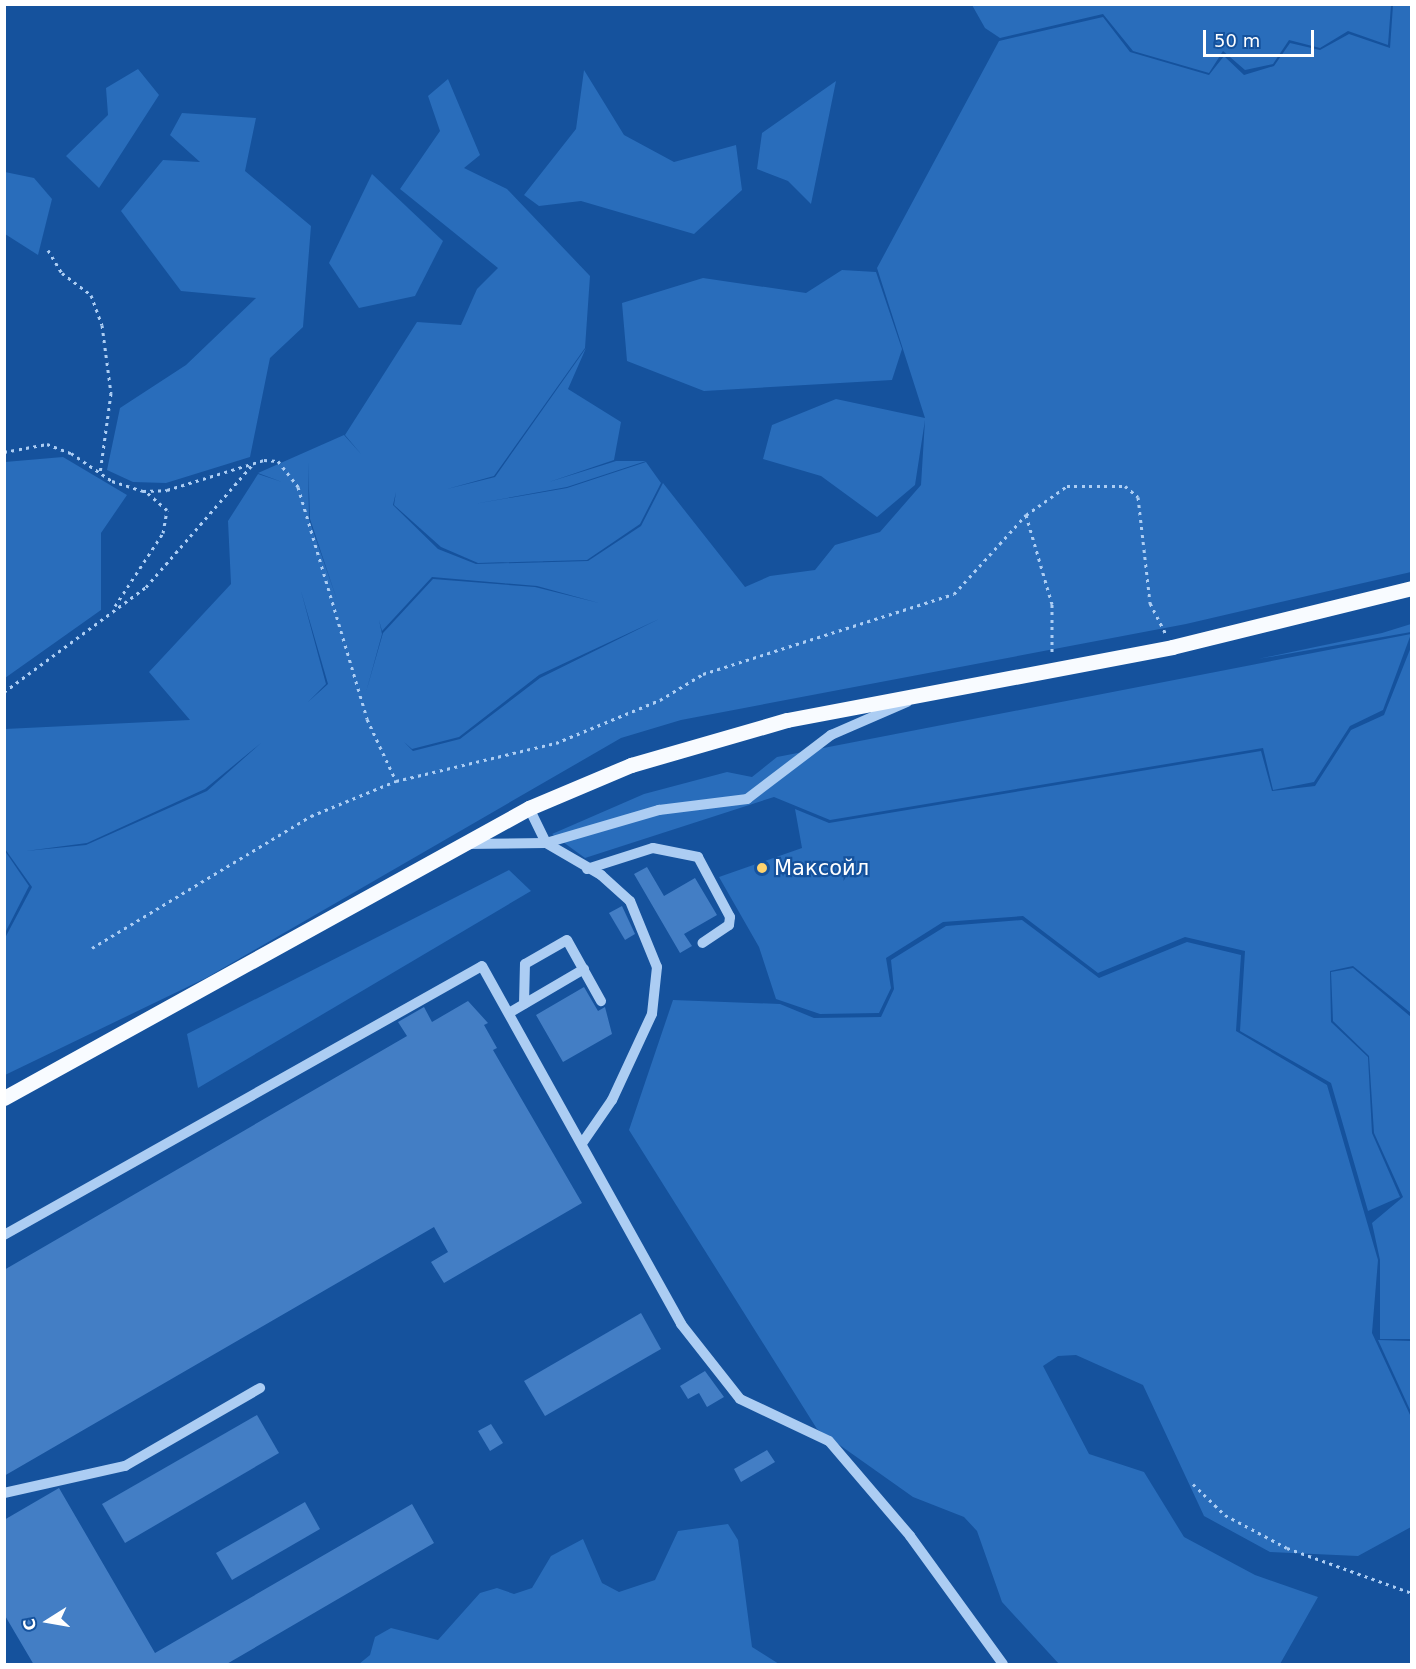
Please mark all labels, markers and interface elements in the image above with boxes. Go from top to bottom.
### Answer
scale bar [1206,18,1317,56]
text: 50 m [1214,30,1260,51]
place label: Максойл [774,855,869,881]
marker: Максойл [755,861,769,875]
north arrow [18,1591,78,1651]
text: С [19,1617,40,1632]

